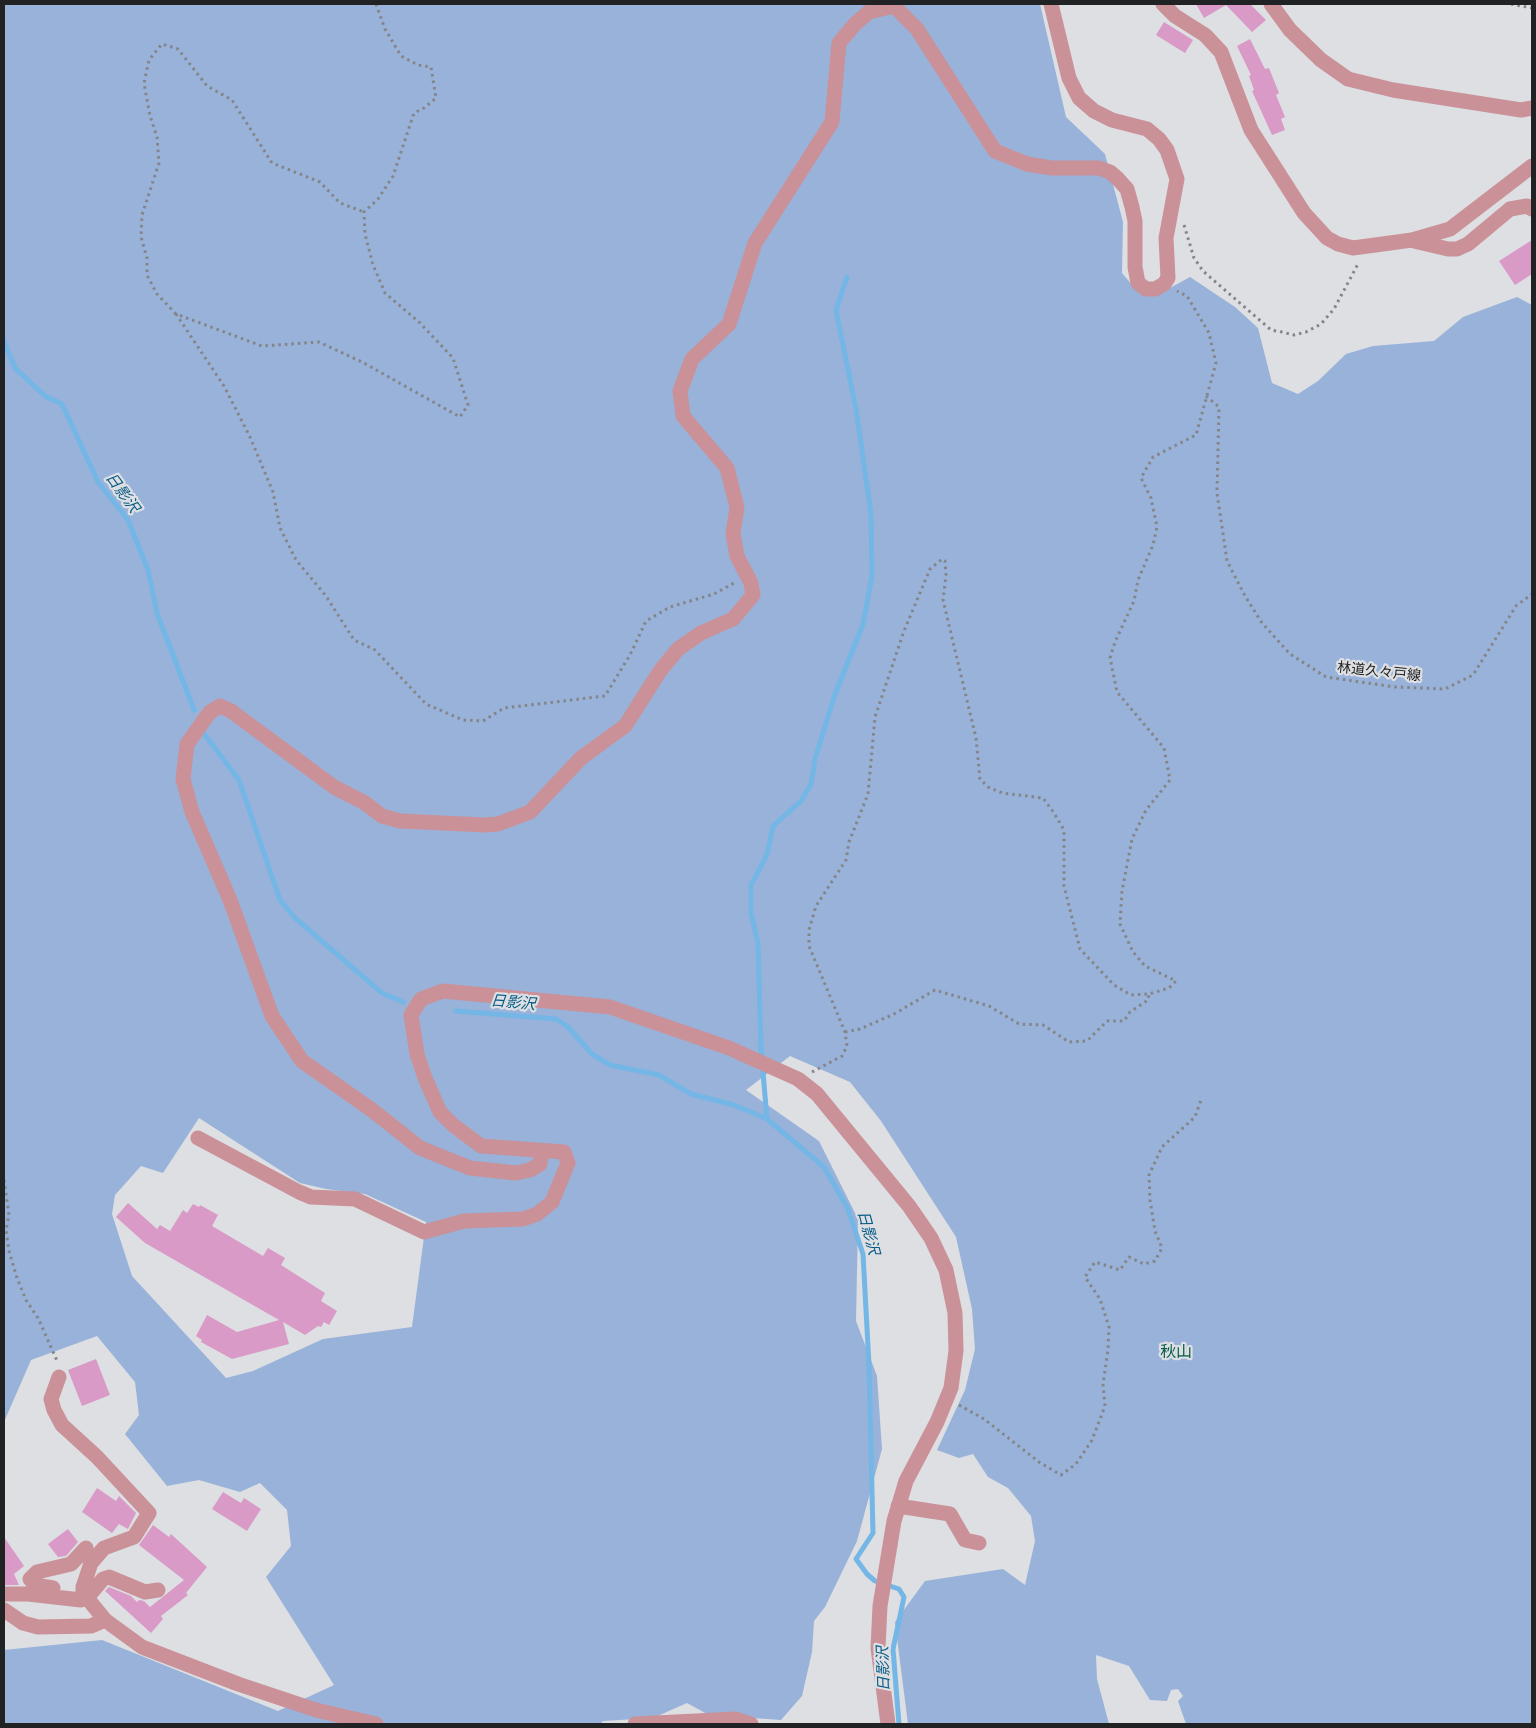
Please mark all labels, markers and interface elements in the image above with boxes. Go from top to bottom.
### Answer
water label: 日影沢 [101,470,143,516]
street label: 林道久々戸線 [1336,659,1422,685]
water label: 日影沢 [490,992,536,1014]
water label: 日影沢 [853,1209,883,1257]
district label: 秋山 [1160,1342,1192,1362]
water label: 日影沢 [874,1646,894,1692]

